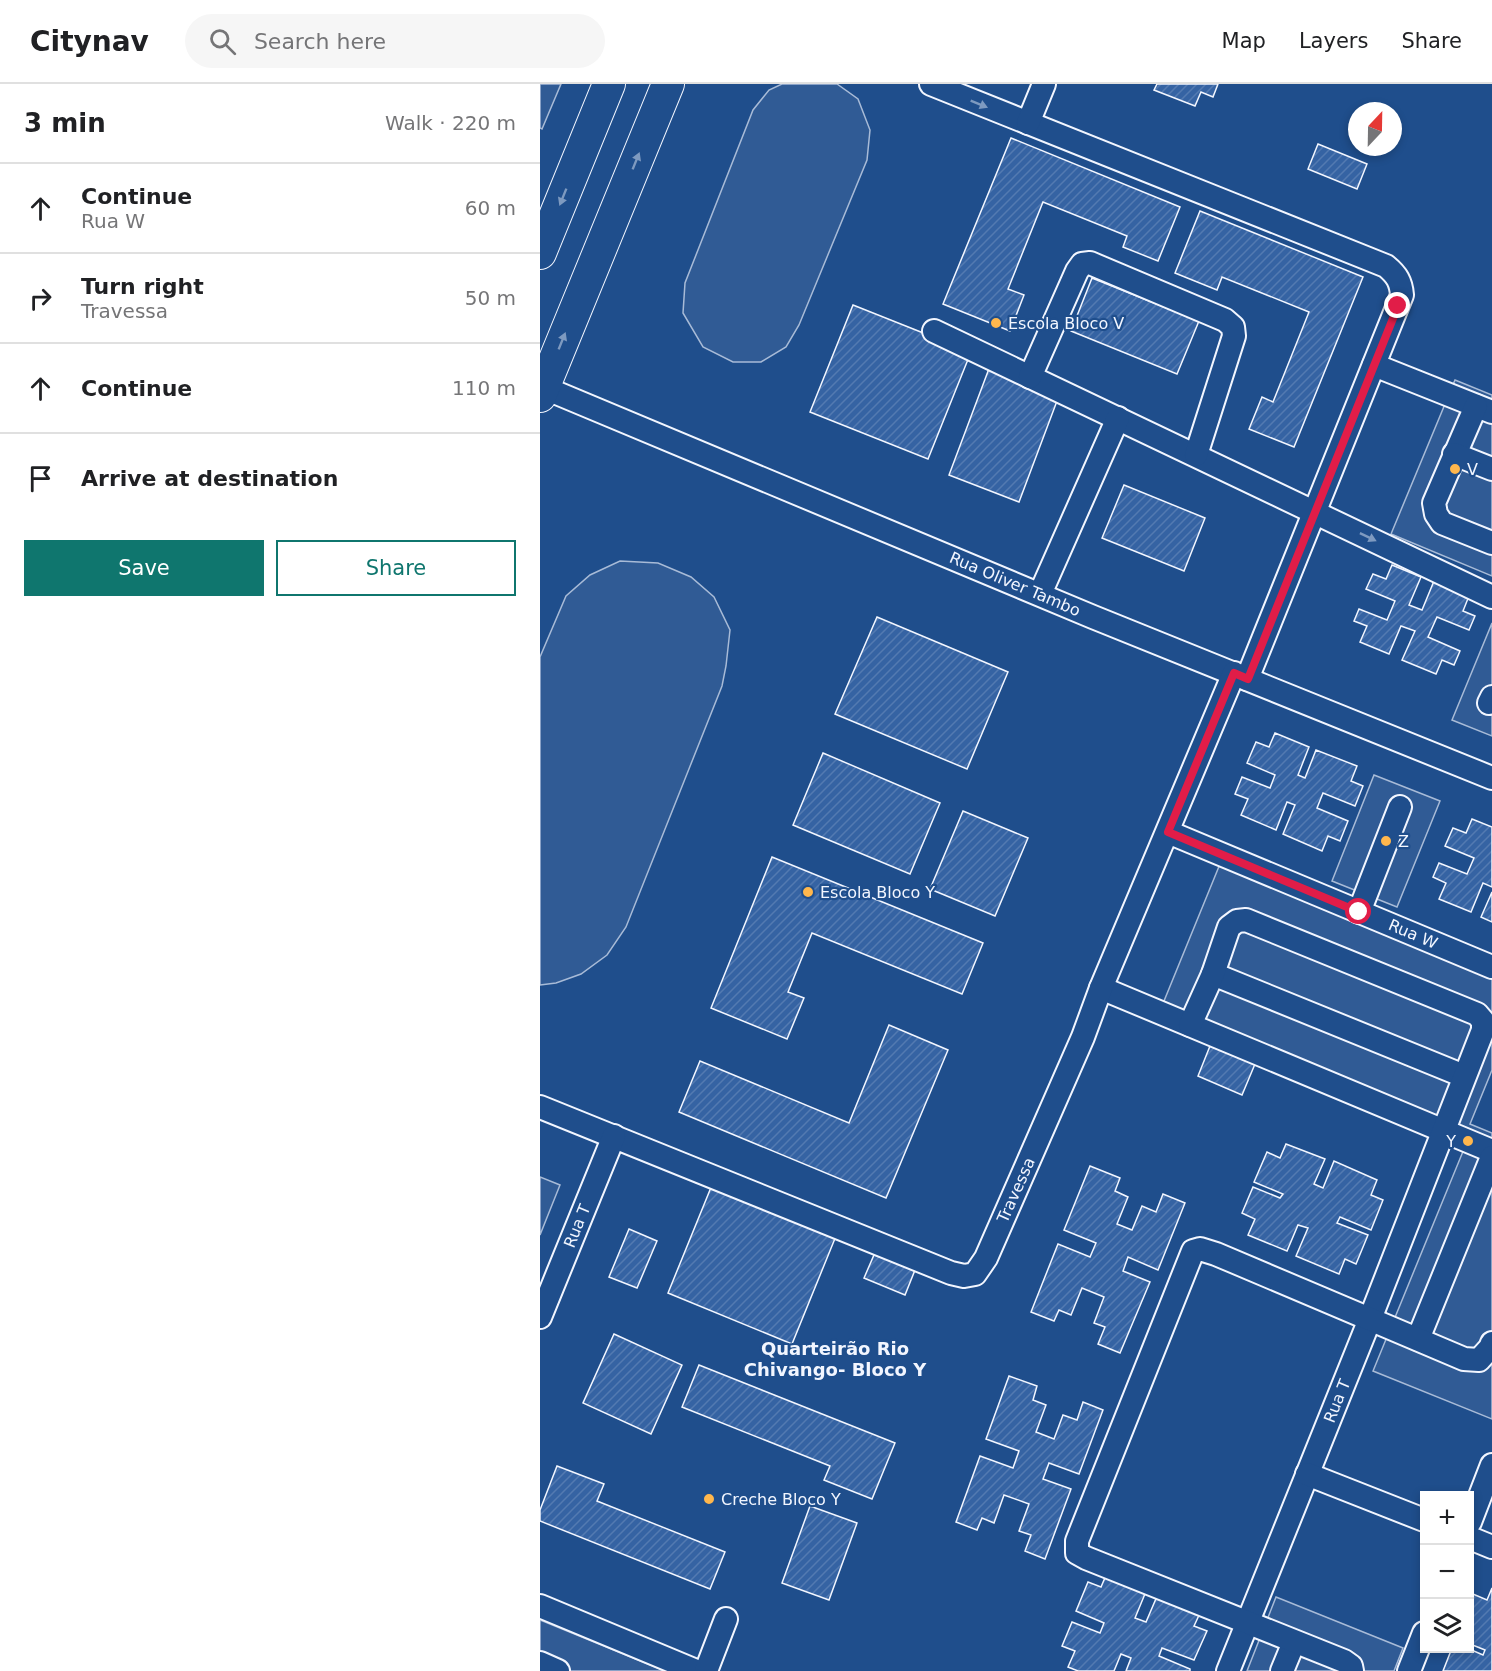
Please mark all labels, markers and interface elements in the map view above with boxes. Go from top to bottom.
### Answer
search box [185,14,605,68]
text: Citynav [30,25,149,58]
icon: search [206,25,239,58]
text: Search here [254,29,386,54]
text: Map [1222,29,1266,53]
text: Layers [1299,29,1368,53]
text: Share [1401,29,1462,53]
one-way arrow [971,99,989,109]
north arrow [1348,102,1402,156]
text: 3 min [24,108,106,138]
text: Walk · 220 m [385,111,516,135]
one-way arrow [632,152,641,170]
text: Continue [81,184,192,209]
one-way arrow [558,188,568,206]
icon: ahead [24,192,57,225]
text: 60 m [465,196,516,220]
text: Rua W [81,209,145,233]
text: Turn right [81,274,204,299]
icon: right [24,282,57,315]
text: 50 m [465,286,516,310]
route end [1384,292,1410,318]
text: Travessa [81,299,168,323]
place label: Escola Bloco V [1008,314,1124,333]
marker: Escola Bloco V [989,316,1003,330]
one-way arrow [557,332,567,350]
icon: ahead [24,372,57,405]
text: Continue [81,376,192,401]
text: 110 m [452,376,516,400]
place label: V [1467,460,1478,479]
icon: arrive [24,462,57,495]
marker: V [1448,462,1462,476]
text: Arrive at destination [81,466,338,491]
one-way arrow [1359,533,1376,542]
button: Save [24,540,264,596]
button: Share [276,540,516,596]
street label: Rua Oliver Tambo [947,548,1083,620]
place label: Z [1398,832,1409,851]
marker: Z [1379,834,1393,848]
place label: Escola Bloco Y [820,883,935,902]
marker: Escola Bloco Y [801,885,815,899]
route start [1345,898,1371,924]
street label: Rua W [1386,915,1440,953]
place label: Y [1445,1132,1456,1151]
marker: Y [1461,1134,1475,1148]
street label: Travessa [993,1154,1039,1227]
street label: Rua T [560,1201,594,1251]
district label: Quarteirão Rio Chivango- Bloco Y [744,1338,927,1380]
street label: Rua T [1320,1376,1354,1426]
place label: Creche Bloco Y [721,1490,841,1509]
map controls [1420,1491,1474,1653]
button: + [1420,1491,1474,1545]
marker: Creche Bloco Y [702,1492,716,1506]
button: − [1420,1545,1474,1599]
button: layers [1420,1599,1474,1653]

